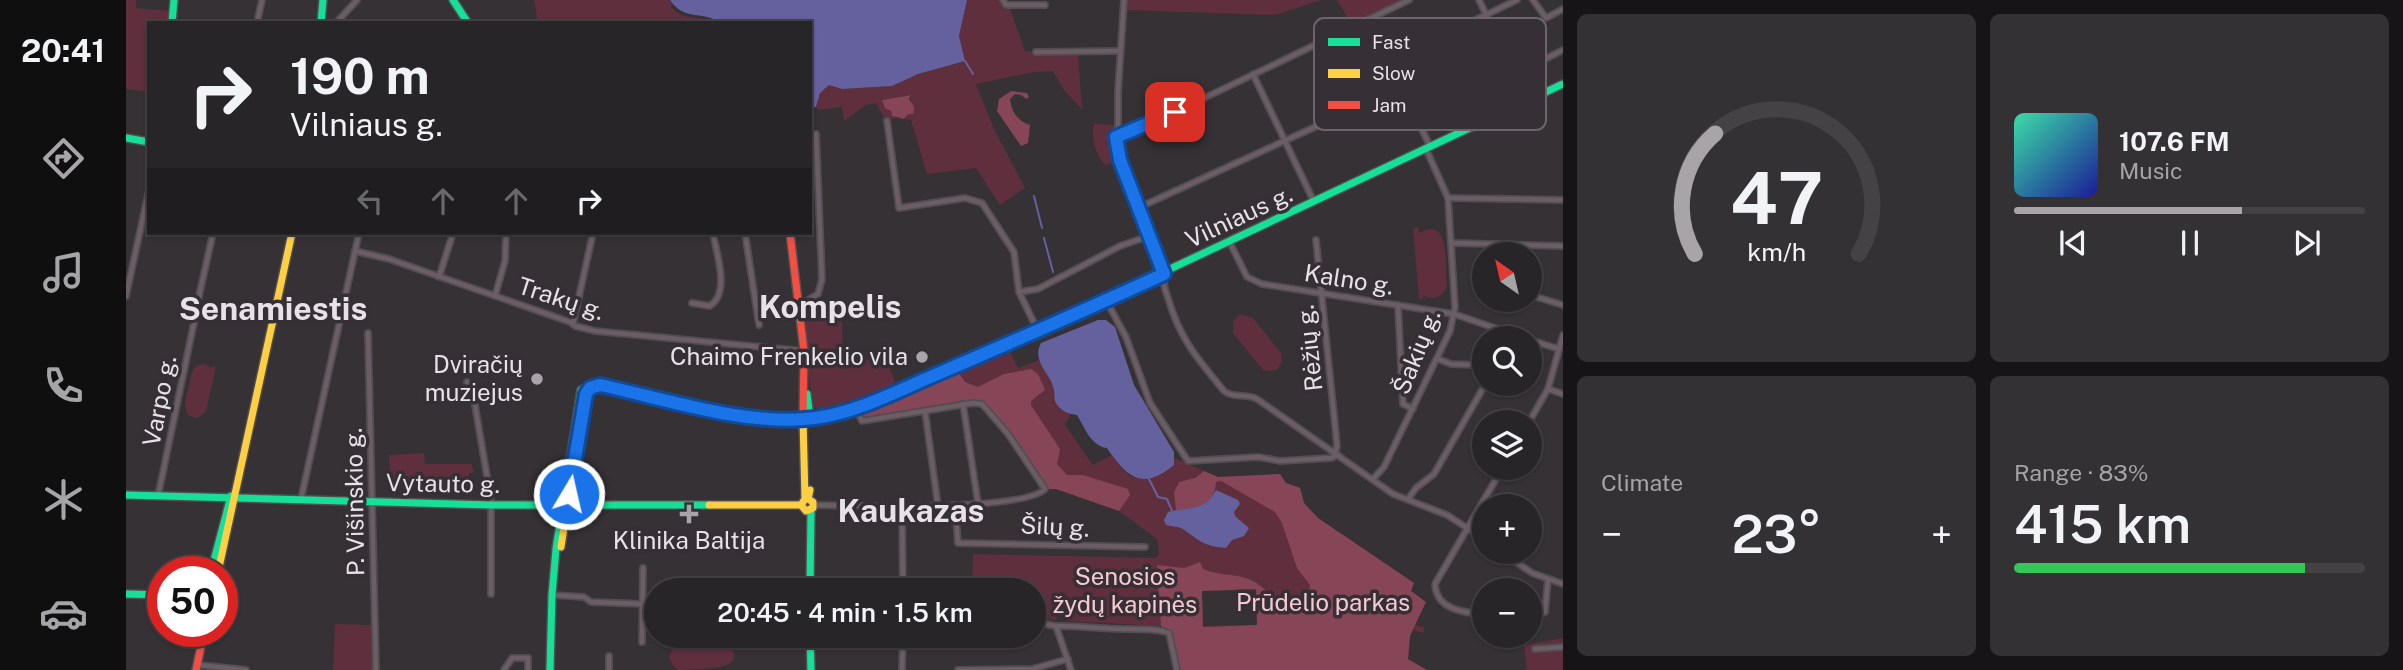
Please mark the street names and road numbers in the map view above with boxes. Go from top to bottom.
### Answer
street label: Vilniaus g. [1181,179,1296,253]
street label: Kalno g. [1303,258,1396,300]
street label: Trakų g. [515,271,608,325]
street label: Rėžių g. [1291,304,1327,393]
street label: Šakių g. [1386,305,1446,398]
street label: Varpo g. [137,353,182,448]
street label: P. Višinskio g. [339,428,369,576]
street label: Vytauto g. [386,468,500,498]
street label: Šilų g. [1020,510,1090,542]

